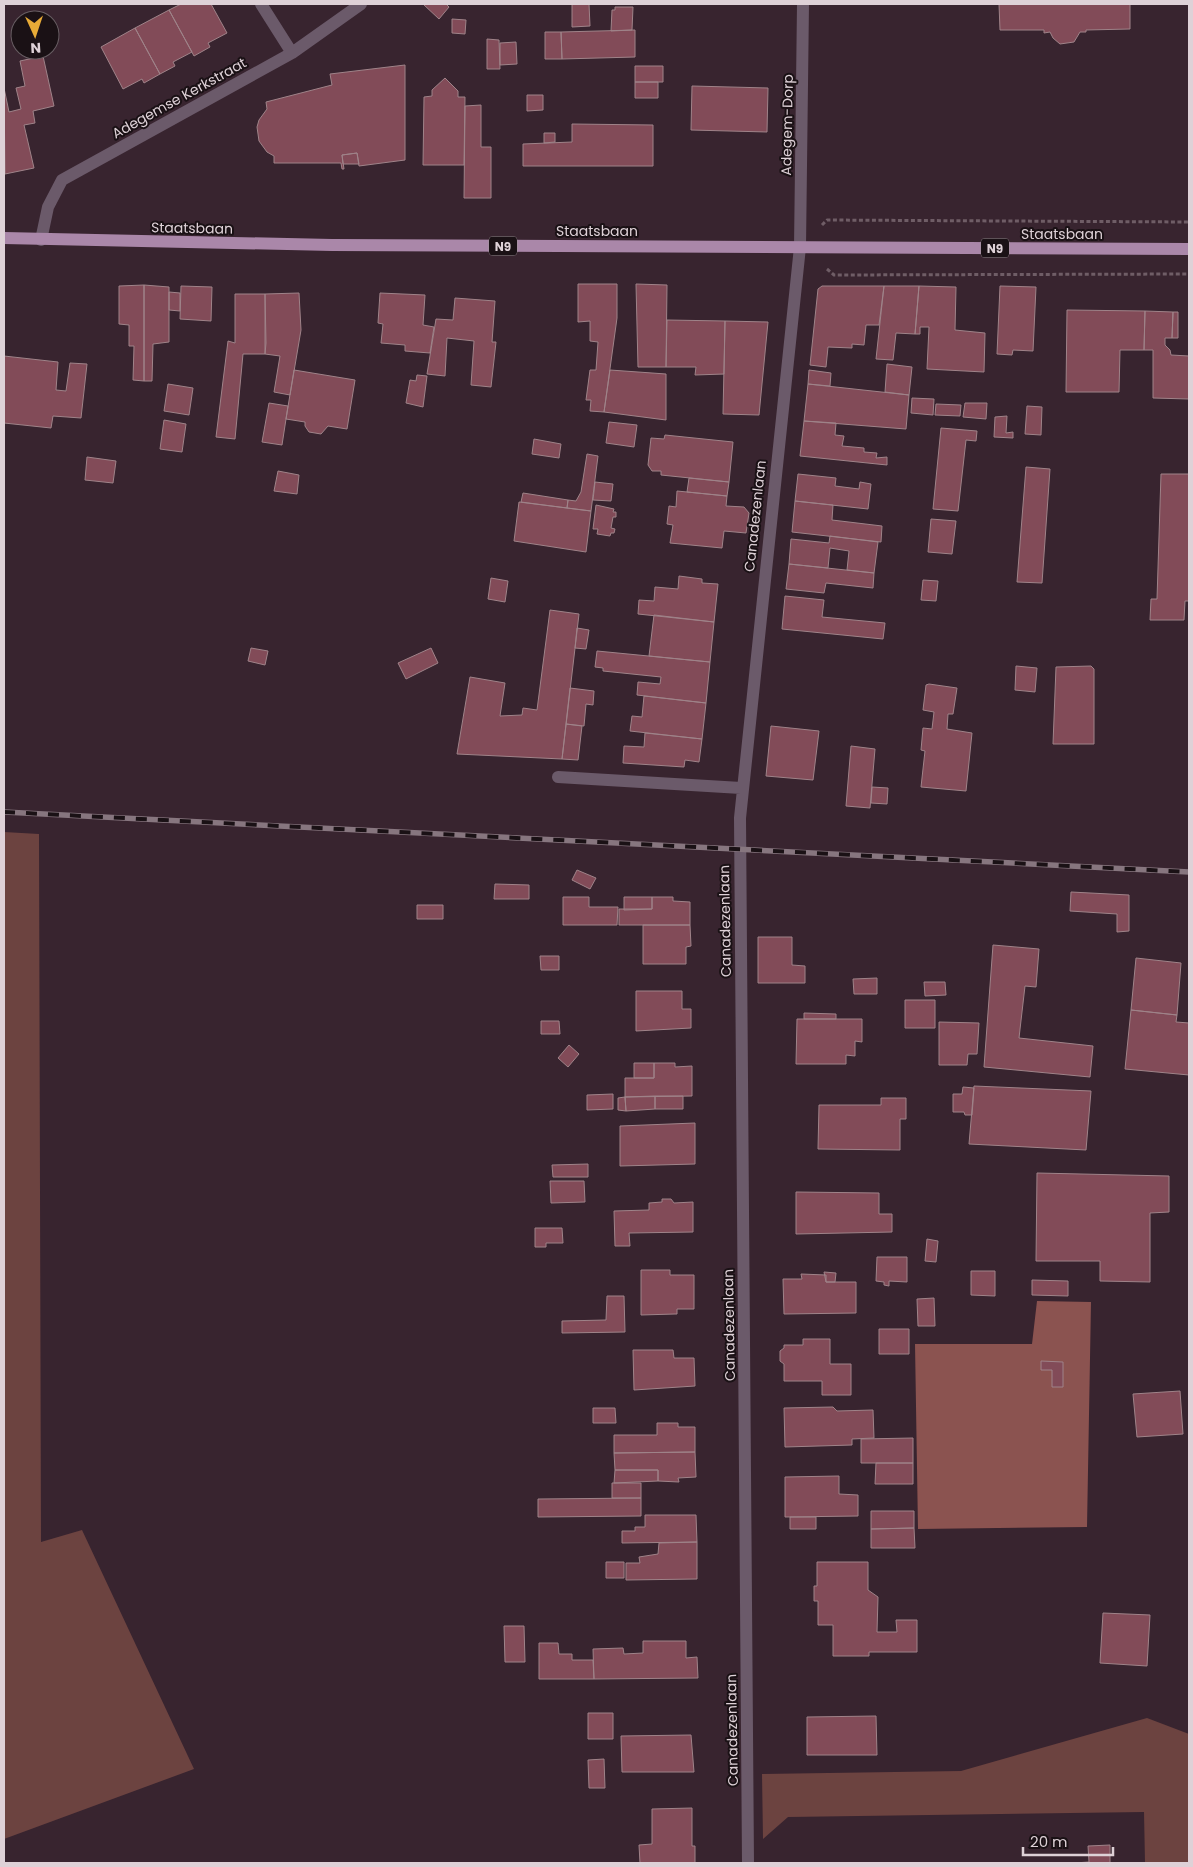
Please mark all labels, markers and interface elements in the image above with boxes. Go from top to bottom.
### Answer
north arrow [10,10,60,60]
text: N [30,38,41,58]
street label: Adegemse Kerkstraat [108,53,250,143]
street label: Adegem-Dorp [776,74,798,176]
street label: Staatsbaan [151,217,233,239]
street label: Staatsbaan [556,221,638,241]
street label: Staatsbaan [1021,224,1103,244]
road number: N9 [489,237,517,256]
road number: N9 [981,238,1009,258]
street label: Canadezenlaan [739,459,771,573]
street label: Canadezenlaan [714,865,736,977]
street label: Canadezenlaan [718,1269,740,1381]
street label: Canadezenlaan [721,1674,743,1786]
scale bar [1023,1824,1113,1856]
text: 20 m [1030,1831,1068,1852]

